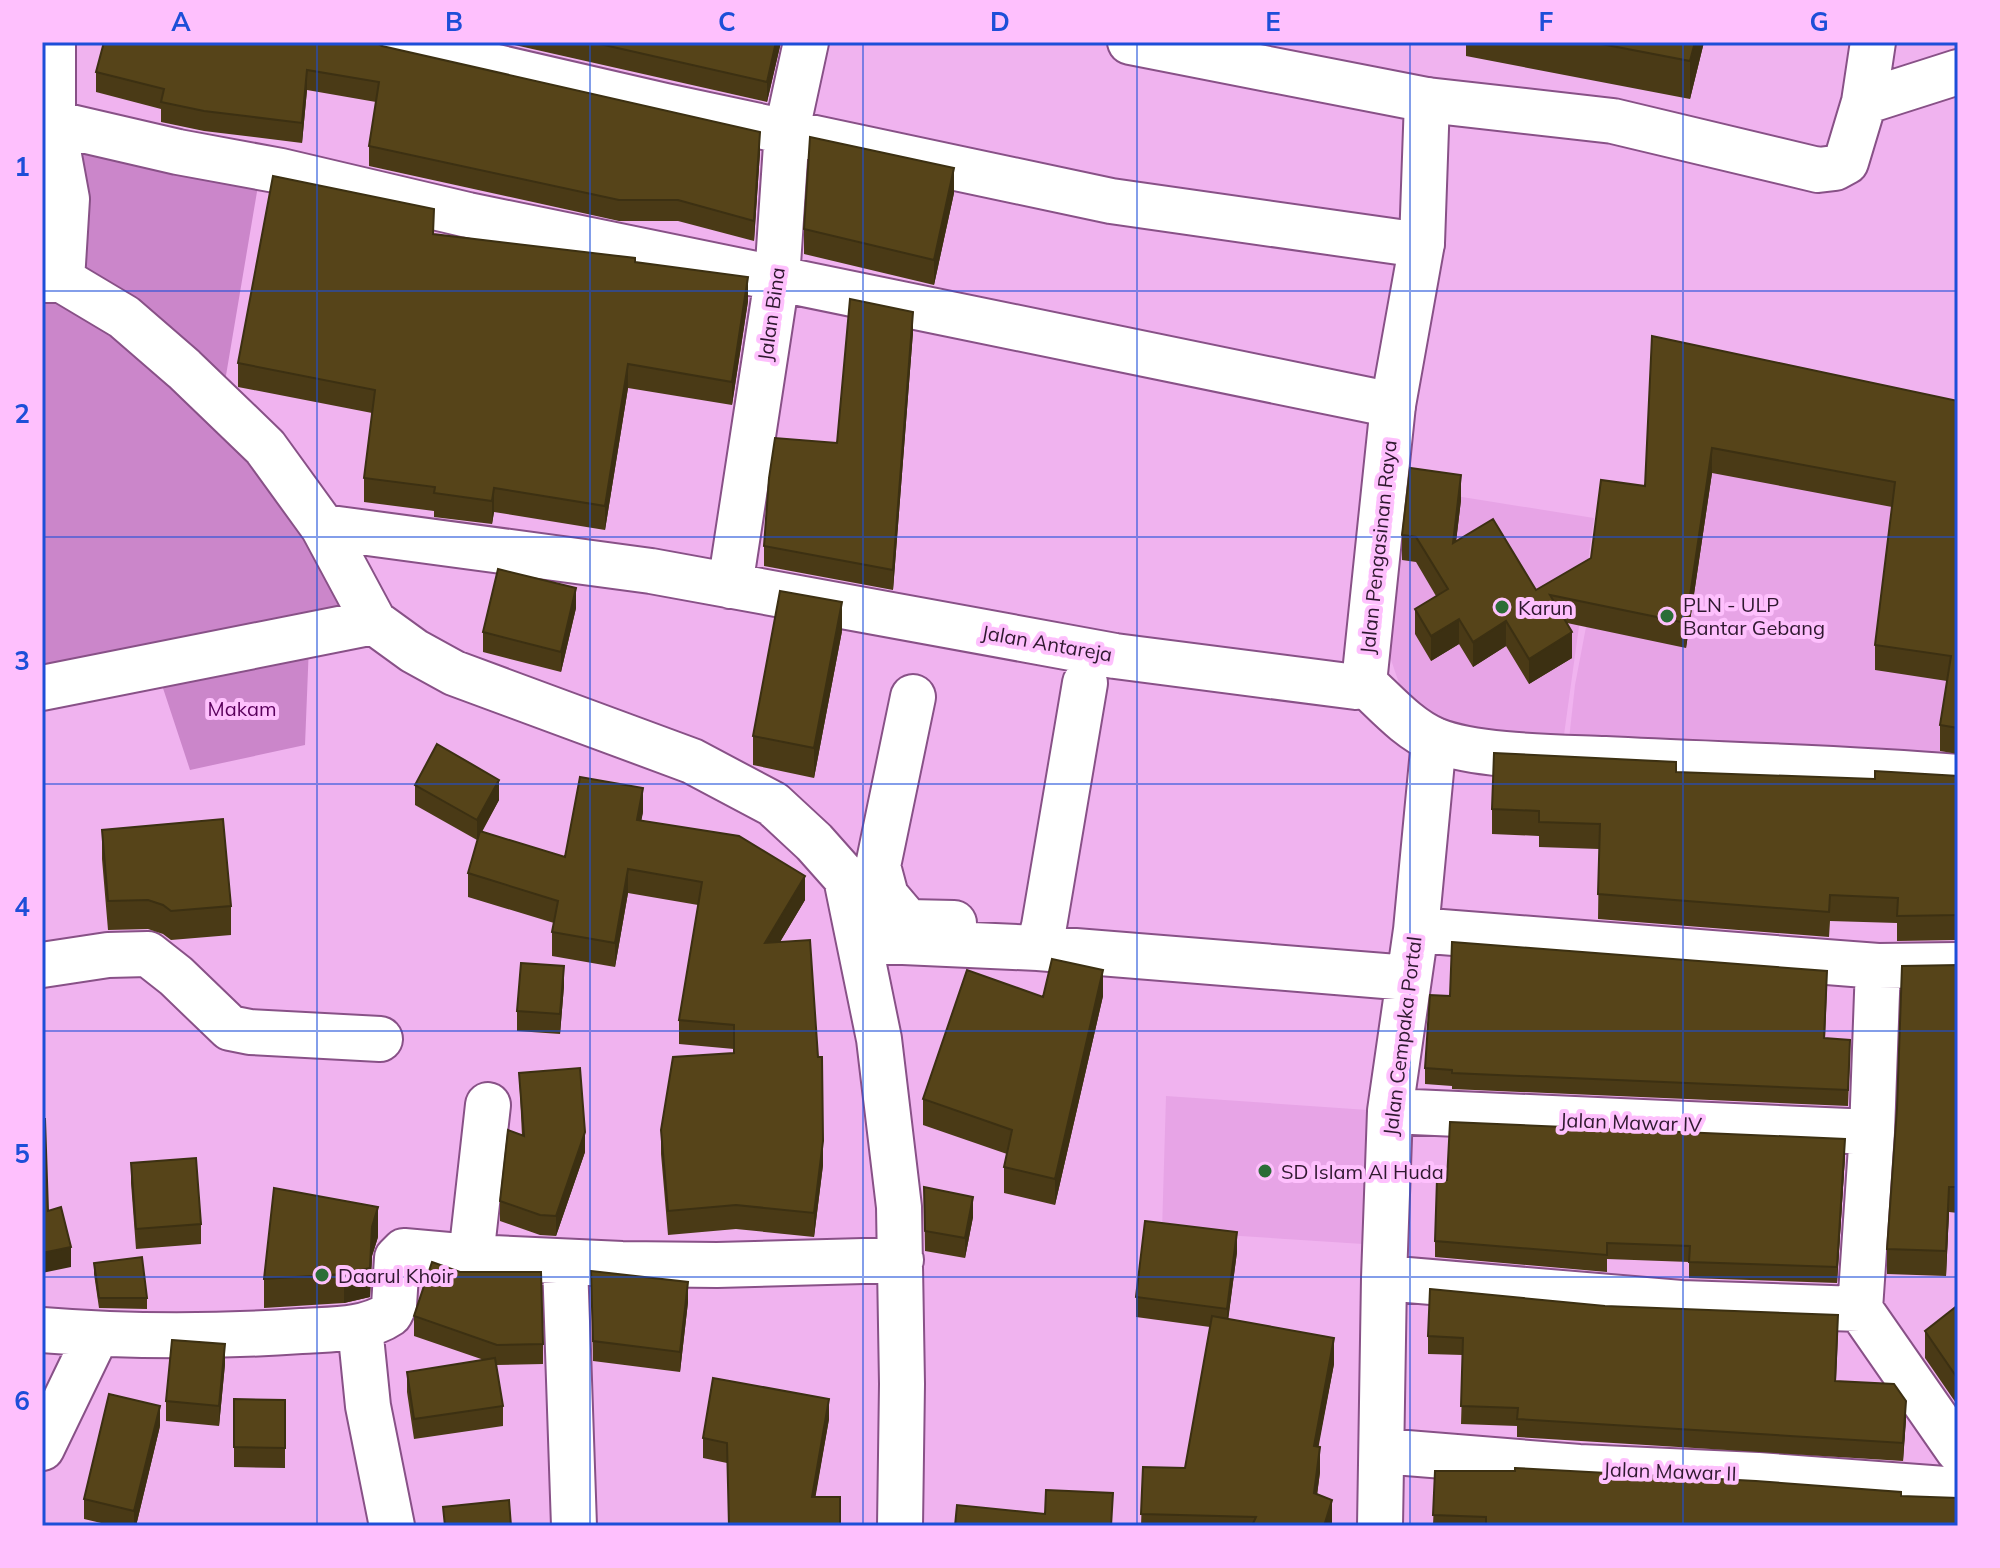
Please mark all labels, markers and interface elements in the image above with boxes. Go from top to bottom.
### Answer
text: A [171,5,191,38]
text: B [445,5,463,38]
text: C [718,5,736,38]
text: D [990,5,1010,38]
text: E [1265,5,1281,38]
text: F [1539,5,1554,38]
text: G [1809,5,1829,38]
text: 1 [14,150,30,183]
street label: Jalan Bina [752,266,790,362]
text: 2 [14,397,30,430]
street label: Jalan Pengasinan Raya [1354,439,1402,655]
place label: PLN - ULP Bantar Gebang [1683,592,1825,640]
place label: Karun [1518,595,1573,620]
marker: Karun [1493,598,1511,616]
marker: PLN - ULP Bantar Gebang [1658,607,1676,625]
street label: Jalan Antareja [980,619,1114,667]
text: 3 [14,644,30,677]
park label: Makam [208,696,276,721]
text: 4 [14,890,30,923]
street label: Jalan Cempaka Portal [1377,935,1427,1137]
street label: Jalan Mawar IV [1560,1107,1703,1137]
text: 5 [14,1137,30,1170]
place label: SD Islam Al Huda [1281,1159,1444,1184]
marker: SD Islam Al Huda [1256,1162,1274,1180]
place label: Daarul Khoir [338,1263,454,1288]
marker: Daarul Khoir [313,1266,331,1284]
text: 6 [14,1384,30,1417]
street label: Jalan Mawar II [1603,1456,1737,1486]

